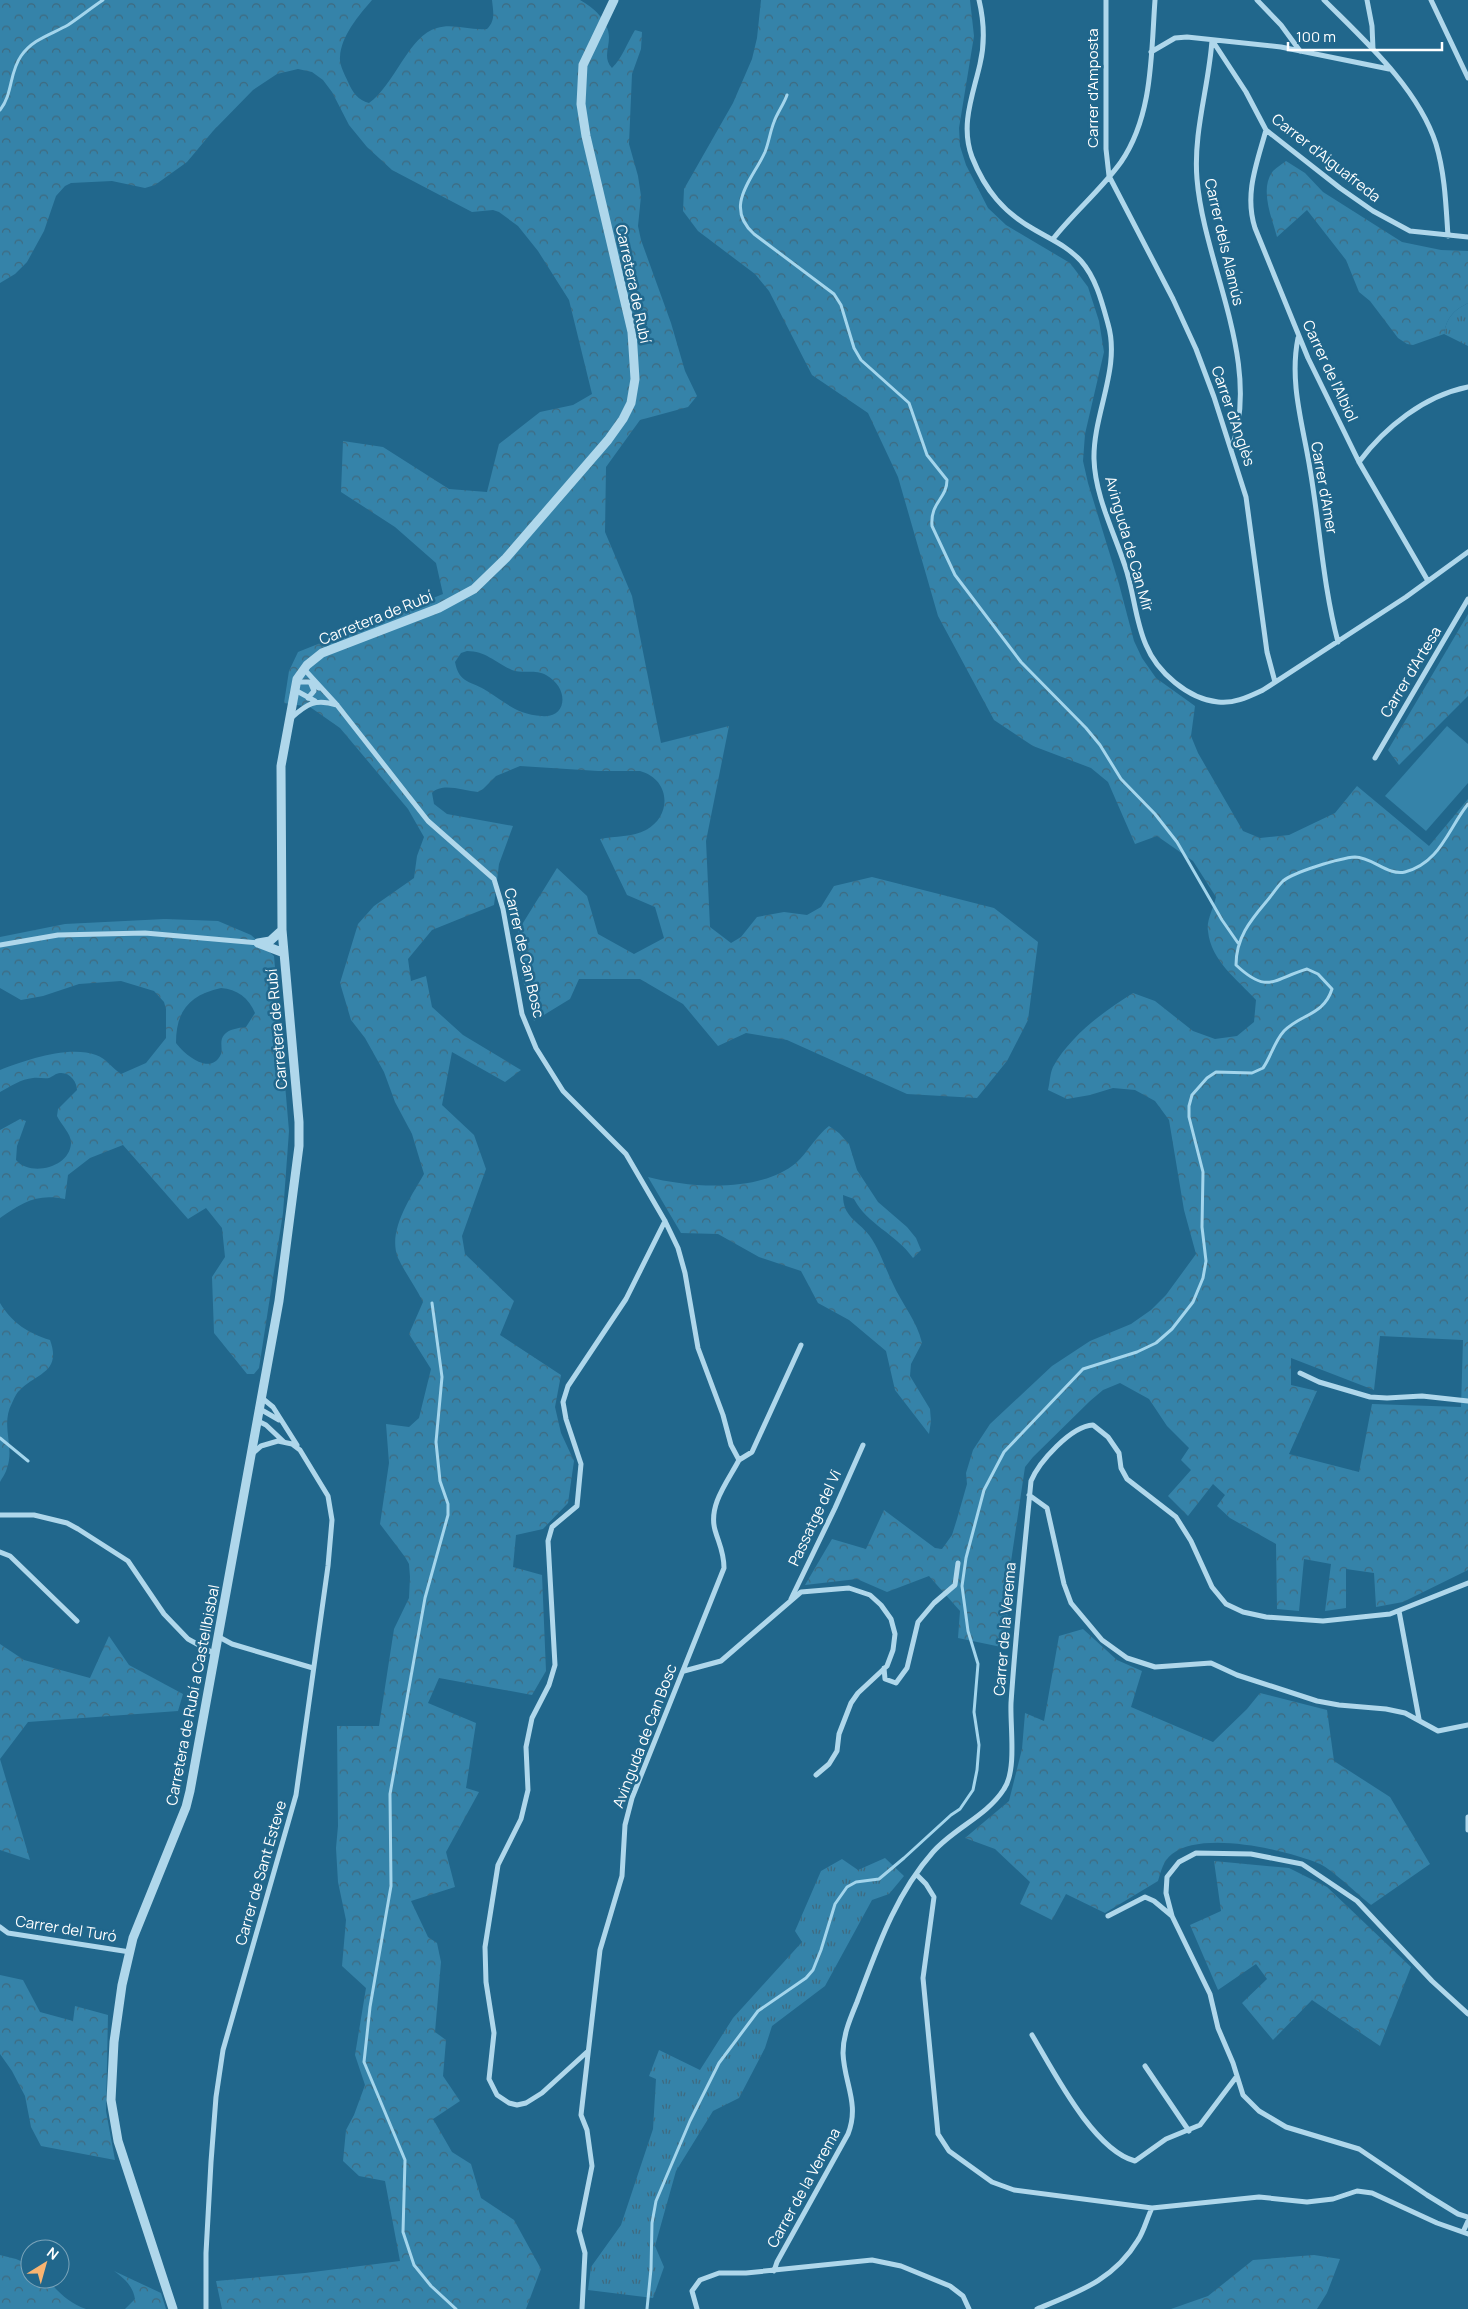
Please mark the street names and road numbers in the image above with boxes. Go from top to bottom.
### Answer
street label: Carrer d'Amposta [1082,28,1103,148]
street label: Carrer d'Aiguafreda [1267,108,1385,207]
street label: Carrer dels Alamús [1200,176,1249,308]
street label: Carretera de Rubí [611,223,656,346]
street label: Carrer de l'Albiol [1298,317,1363,425]
street label: Carrer d'Anglès [1207,363,1260,469]
street label: Carrer d'Amer [1306,440,1343,536]
street label: Avinguda de Can Mir [1100,474,1159,615]
street label: Carretera de Rubí [316,585,436,650]
street label: Carrer d'Artesa [1375,622,1446,721]
street label: Carrer de Can Bosc [499,886,550,1020]
street label: Carretera de Rubí [261,967,292,1090]
street label: Passatge del Vi [783,1466,846,1569]
street label: Carrer de la Verema [988,1561,1021,1697]
street label: Carretera de Rubí a Castellbisbal [161,1583,224,1807]
street label: Avinguda de Can Bosc [607,1661,682,1811]
street label: Carrer de Sant Esteve [230,1798,291,1948]
street label: Carrer del Turó [14,1910,118,1947]
street label: Carrer de la Verema [762,2124,845,2252]

